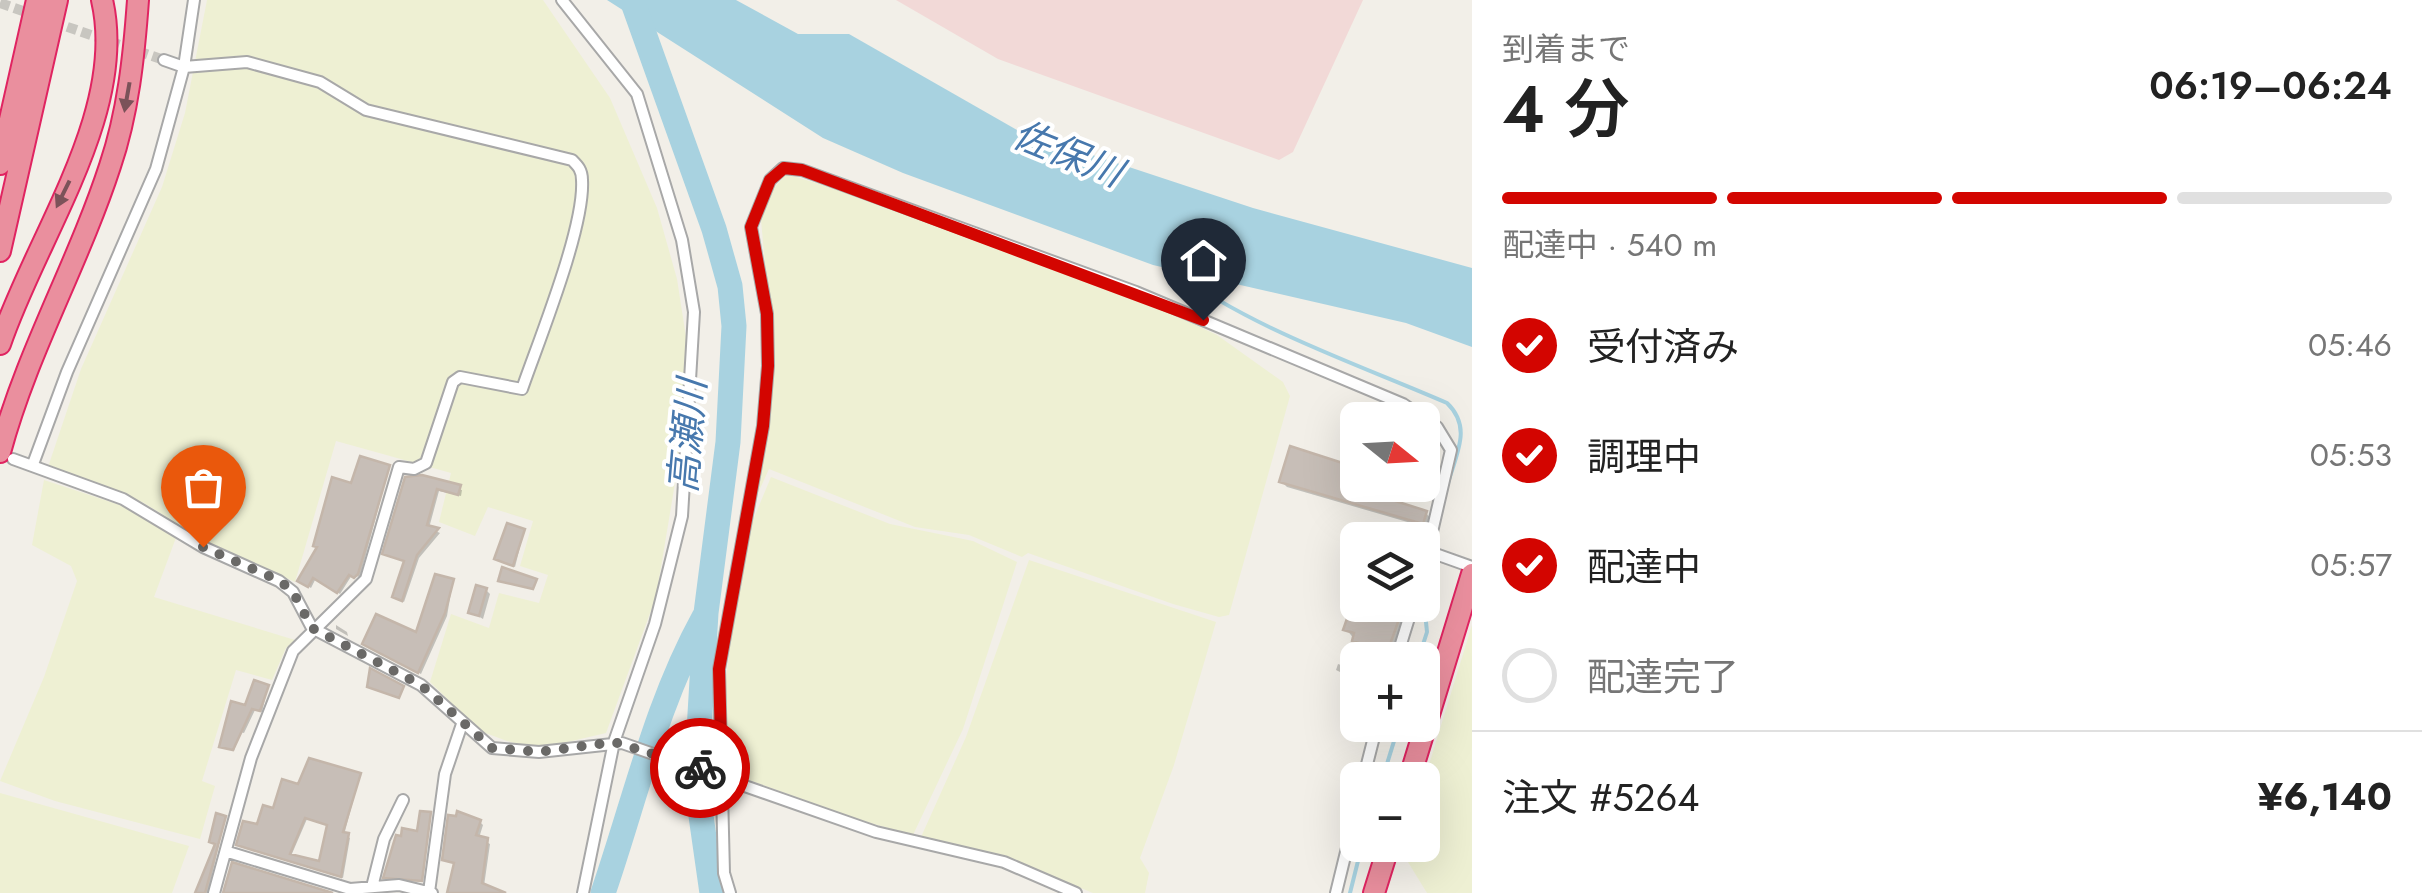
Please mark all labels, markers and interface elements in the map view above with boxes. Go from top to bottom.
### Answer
text: 到着まで [1502,26,1630,72]
text: 06:19–06:24 [2149,58,2392,113]
text: 4 分 [1502,62,1630,156]
one-way arrow [119,82,134,113]
water label: 佐保川 [1005,106,1135,201]
one-way arrow [54,179,71,208]
pin [1161,218,1246,321]
text: 配達中 · 540 m [1502,222,1717,268]
icon: home [1176,233,1231,288]
icon: check [1502,318,1557,373]
text: 受付済み [1587,319,1739,374]
text: 05:46 [2308,322,2392,368]
water label: 高瀬川 [655,373,720,495]
north arrow [1340,402,1440,502]
map controls [1340,402,1440,862]
icon: check [1502,428,1557,483]
text: 調理中 [1587,429,1701,484]
text: 05:53 [2310,432,2392,478]
pin [161,445,246,548]
icon: bag [176,460,231,515]
button: layers [1340,522,1440,622]
icon: check [1502,538,1557,593]
text: 配達中 [1587,539,1701,594]
text: 05:57 [2310,542,2392,588]
button: + [1340,642,1440,742]
text: 配達完了 [1587,649,1739,704]
courier [650,718,750,818]
icon: bike [673,741,728,796]
button: − [1340,762,1440,862]
text: ¥6,140 [2258,769,2392,824]
text: 注文 #5264 [1502,770,1700,825]

